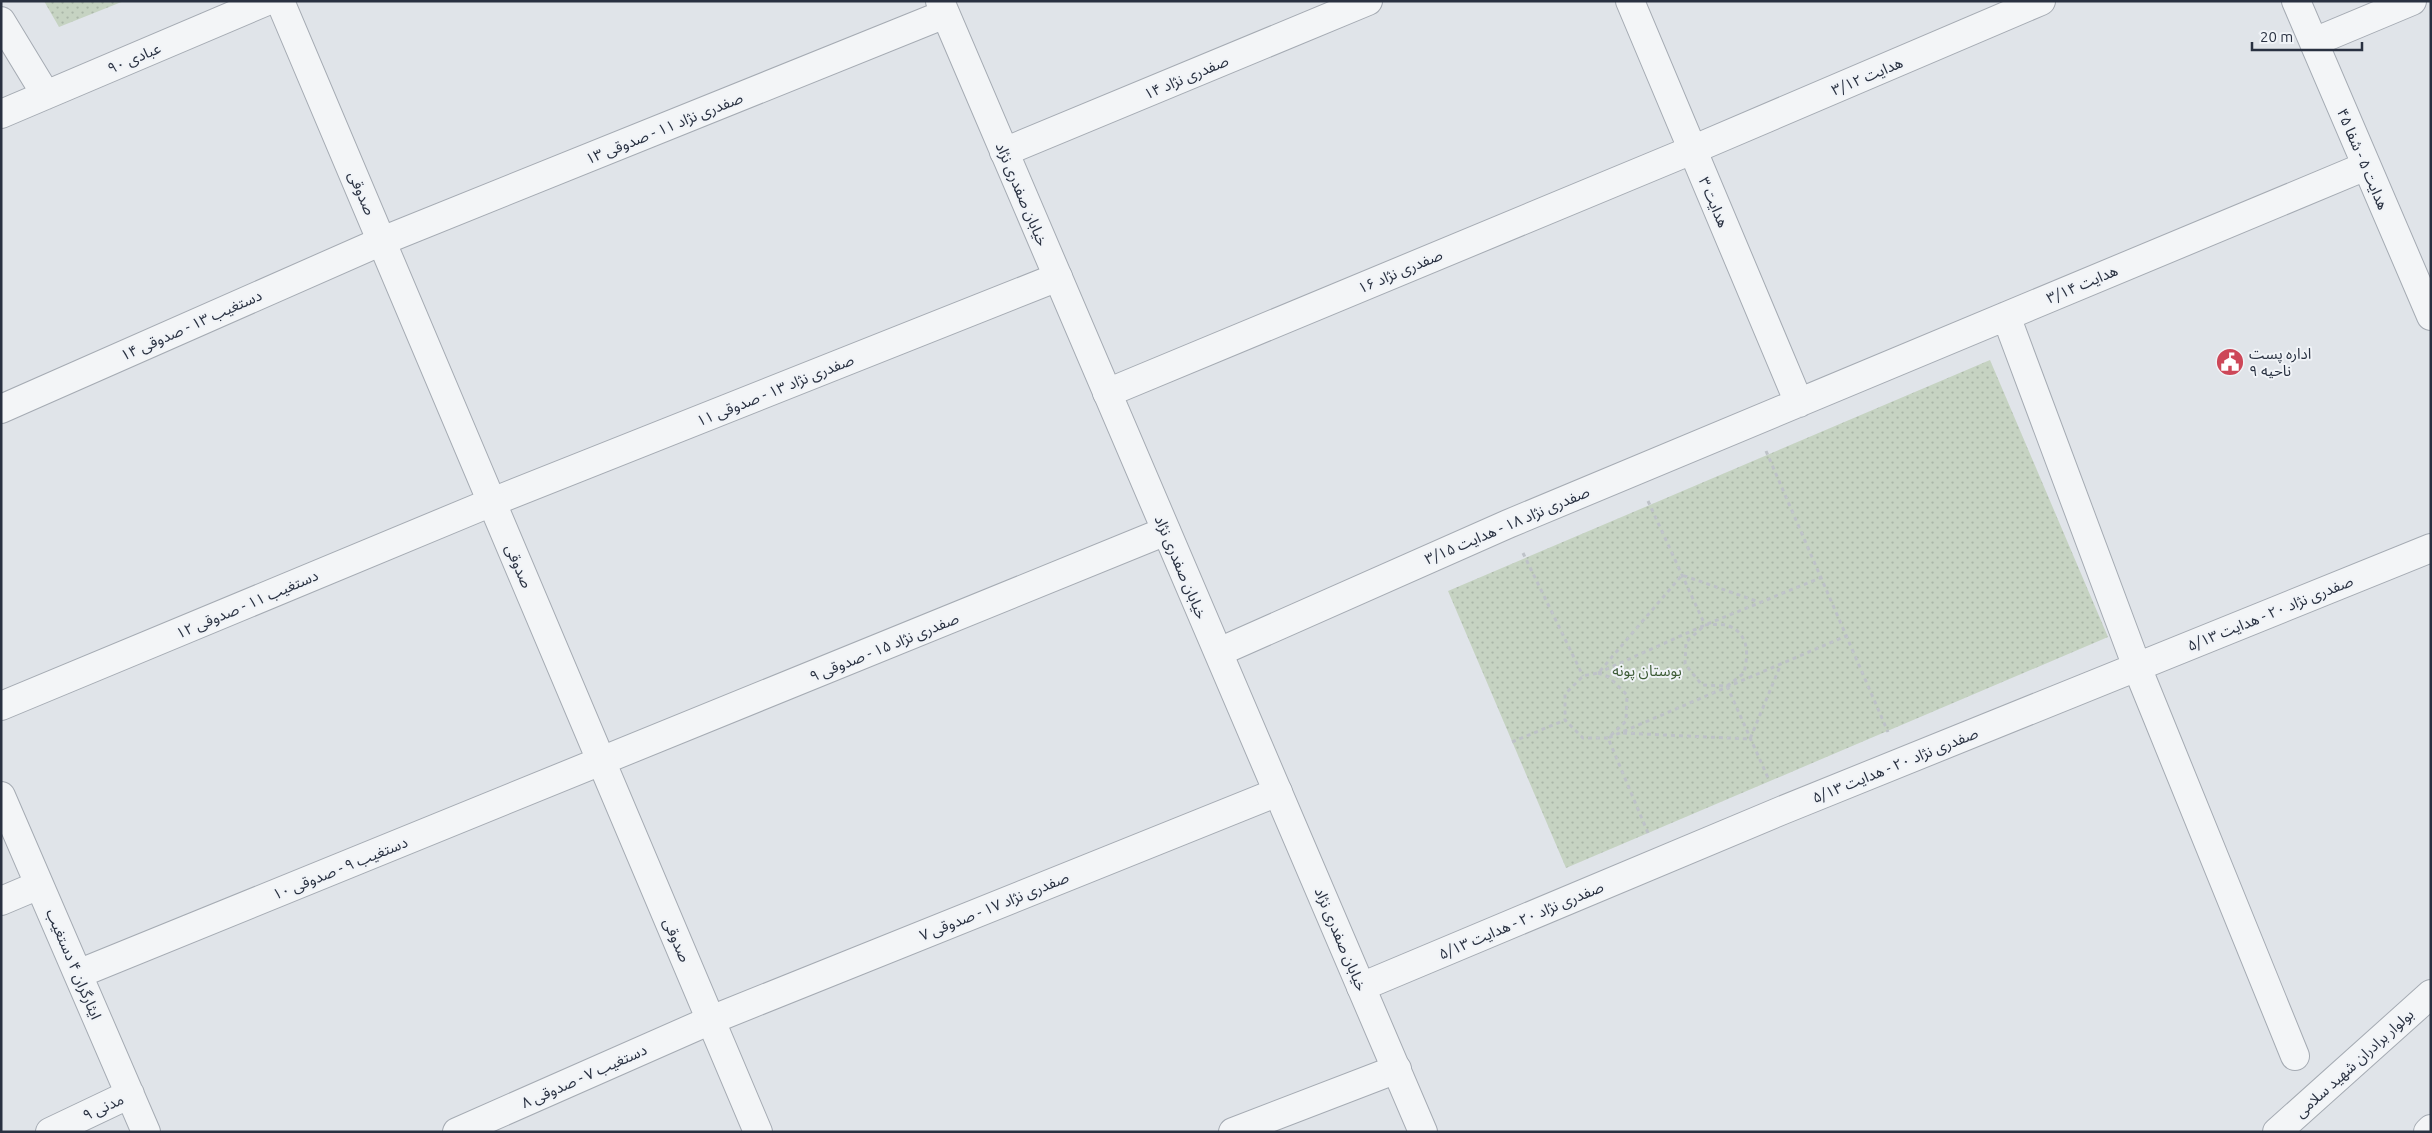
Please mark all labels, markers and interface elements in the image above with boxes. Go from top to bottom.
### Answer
scale bar [2252,20,2362,52]
text: 20 m [2260,28,2293,45]
street label: عبادی ۹۰ [105,39,164,78]
street label: صفدری نژاد ۱۴ [1141,52,1231,103]
street label: هدایت ۳/۱۲ [1829,53,1905,99]
street label: صفدری نژاد ۱۱ - صدوقی ۱۳ [583,89,745,168]
street label: هدایت ۵ - شفا ۴۵ [2334,106,2392,212]
street label: خیابان صفدری نژاد [992,140,1051,249]
street label: صدوقی [344,169,379,218]
street label: هدایت ۳ [1696,174,1732,230]
street label: صفدری نژاد ۱۶ [1355,246,1445,297]
street label: هدایت ۳/۱۴ [2044,261,2120,307]
street label: دستغیب ۱۳ - صدوقی ۱۴ [118,286,265,365]
place label: اداره پست ناحیه ۹ [2249,345,2311,379]
public building icon: اداره پست ناحیه ۹ [2215,347,2245,377]
street label: صفدری نژاد ۱۳ - صدوقی ۱۱ [694,351,856,430]
street label: صفدری نژاد ۱۸ - هدایت ۳/۱۵ [1422,483,1592,568]
street label: خیابان صفدری نژاد [1151,513,1210,622]
street label: صدوقی [501,542,536,591]
street label: دستغیب ۱۱ - صدوقی ۱۲ [173,566,321,643]
street label: صفدری نژاد ۲۰ - هدایت ۵/۱۳ [2185,572,2356,655]
street label: صفدری نژاد ۱۵ - صدوقی ۹ [807,609,961,686]
park label: بوستان پونه [1612,662,1682,681]
street label: صفدری نژاد ۲۰ - هدایت ۵/۱۳ [1810,724,1981,807]
street label: دستغیب ۹ - صدوقی ۱۰ [270,833,410,904]
street label: صفدری نژاد ۱۷ - صدوقی ۷ [917,868,1071,945]
street label: صفدری نژاد ۲۰ - هدایت ۵/۱۳ [1436,878,1606,963]
street label: خیابان صفدری نژاد [1311,885,1370,994]
street label: ایثارگران ۴ دستغیب [42,906,105,1022]
street label: صدوقی [659,916,694,965]
street label: بولوار برادران شهید سلامی [2291,1005,2417,1121]
street label: دستغیب ۷ - صدوقی ۸ [519,1041,650,1112]
street label: مدنی ۹ [80,1090,126,1125]

